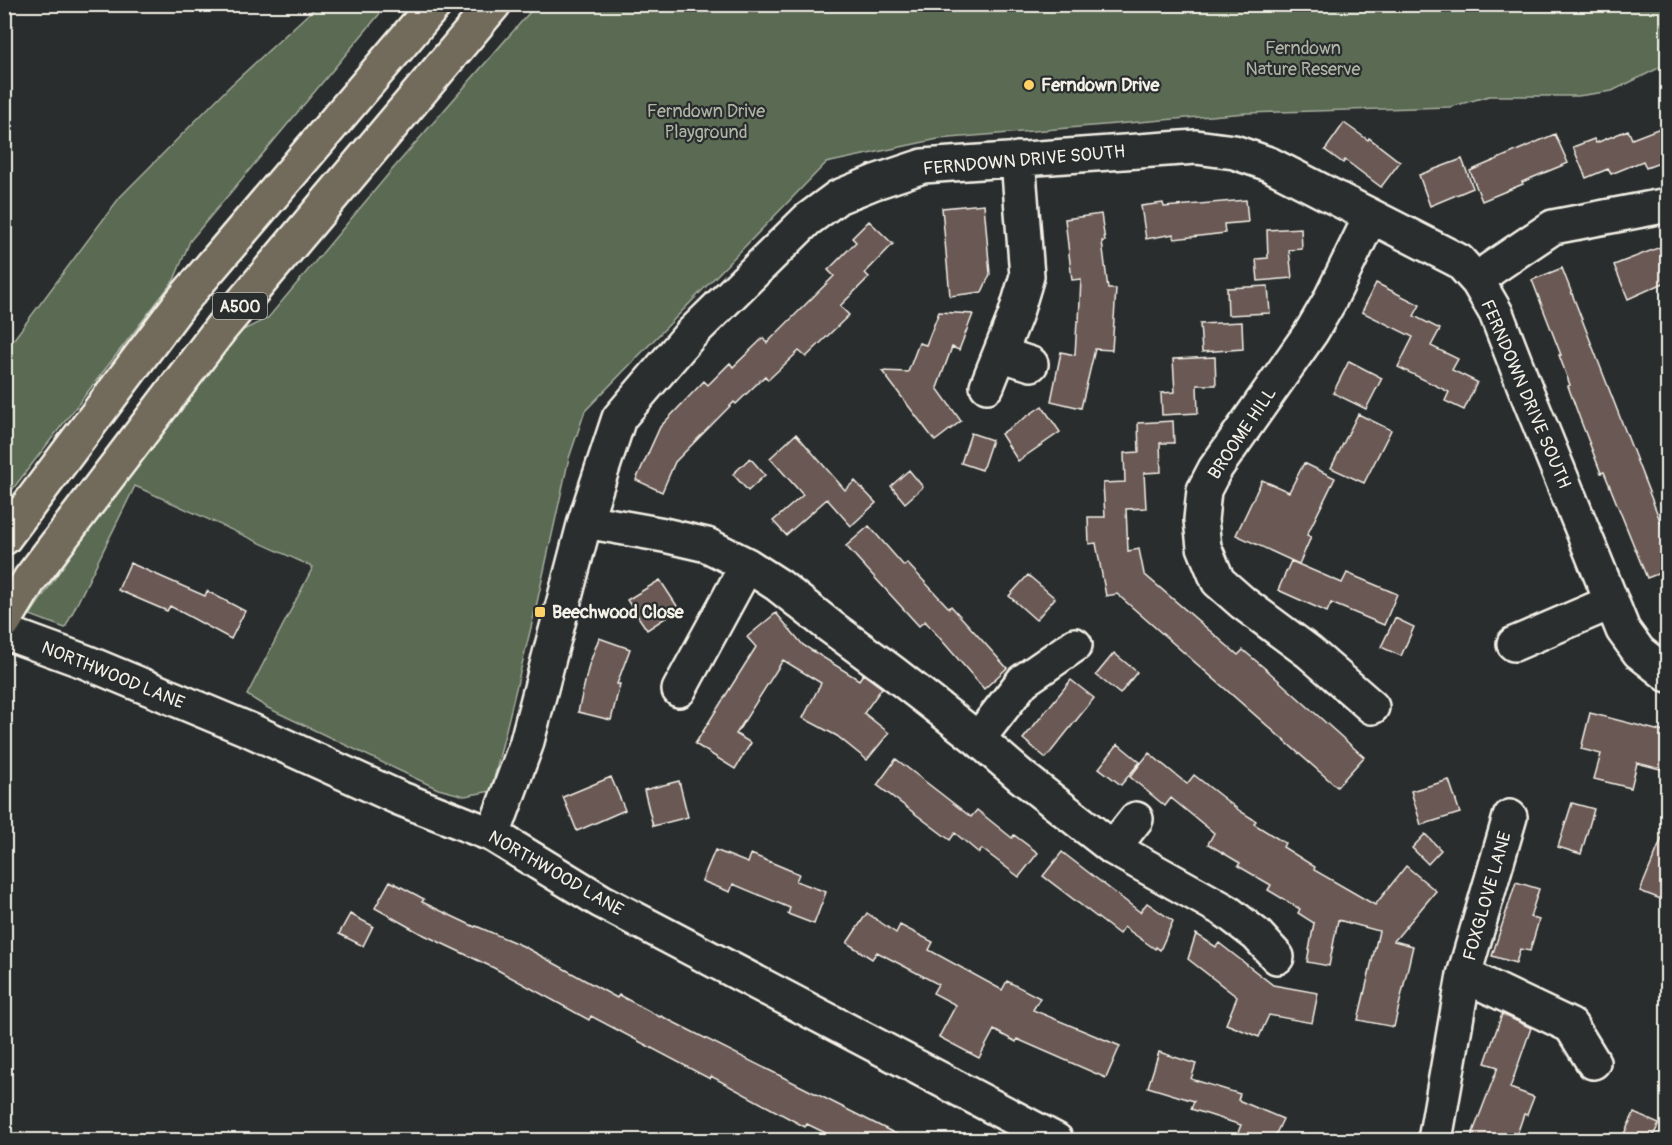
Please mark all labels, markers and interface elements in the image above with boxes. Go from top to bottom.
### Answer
park label: Ferndown Nature Reserve [1246,37,1361,81]
place label: Ferndown Drive [1041,74,1161,97]
marker: Ferndown Drive [1022,78,1036,92]
park label: Ferndown Drive Playground [647,100,765,144]
street label: FERNDOWN DRIVE SOUTH [922,140,1126,181]
road number: A500 [213,293,267,319]
street label: FERNDOWN DRIVE SOUTH [1475,296,1576,492]
street label: BROOME HILL [1203,383,1282,484]
place label: Beechwood Close [552,601,685,624]
marker: Beechwood Close [533,605,547,619]
street label: NORTHWOOD LANE [38,636,188,715]
street label: NORTHWOOD LANE [484,825,627,921]
street label: FOXGLOVE LANE [1458,829,1517,963]

